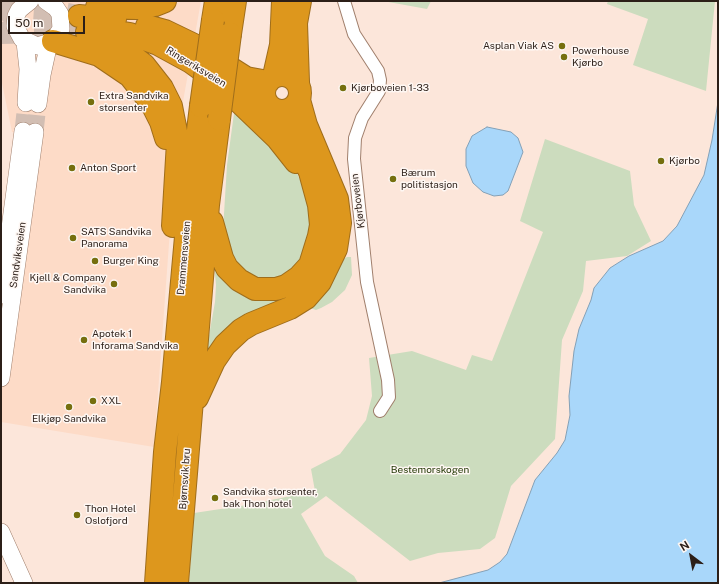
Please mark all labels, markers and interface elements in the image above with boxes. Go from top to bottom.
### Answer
scale bar [10,8,87,34]
text: 50 m [15,16,43,30]
place label: Asplan Viak AS [483,40,554,52]
marker: Asplan Viak AS [557,41,567,51]
street label: Ringeriksveien [164,44,228,90]
place label: Powerhouse Kjørbo [572,45,629,68]
marker: Powerhouse Kjørbo [559,52,569,62]
place label: Kjørboveien 1-33 [351,82,429,94]
marker: Kjørboveien 1-33 [338,83,348,93]
place label: Extra Sandvika storsenter [99,90,169,114]
marker: Extra Sandvika storsenter [86,97,96,107]
place label: Kjørbo [669,155,700,167]
marker: Kjørbo [656,156,666,166]
place label: Anton Sport [80,162,136,174]
marker: Anton Sport [67,163,77,173]
place label: Bærum politistasjon [401,167,458,190]
street label: Kjørboveien [349,173,367,229]
marker: Bærum politistasjon [388,174,398,184]
street label: Drammensveien [175,220,193,296]
street label: Sandviksveien [7,221,29,289]
place label: SATS Sandvika Panorama [81,226,151,250]
marker: SATS Sandvika Panorama [68,233,78,243]
place label: Burger King [103,255,159,267]
marker: Burger King [90,256,100,266]
place label: Kjell & Company Sandvika [29,272,106,296]
marker: Kjell & Company Sandvika [109,279,119,289]
place label: Apotek 1 Inforama Sandvika [92,328,178,352]
marker: Apotek 1 Inforama Sandvika [79,335,89,345]
place label: XXL [101,395,121,407]
marker: XXL [88,396,98,406]
marker: Elkjøp Sandvika [64,402,74,412]
place label: Elkjøp Sandvika [32,413,106,425]
street label: Bjørnsvik bru [177,448,193,510]
park label: Bestemorskogen [391,464,469,476]
place label: Sandvika storsenter, bak Thon hotel [223,486,317,510]
marker: Sandvika storsenter, bak Thon hotel [210,493,220,503]
place label: Thon Hotel Oslofjord [85,503,136,526]
marker: Thon Hotel Oslofjord [72,510,82,520]
north arrow [671,536,711,576]
text: N [678,538,691,553]

